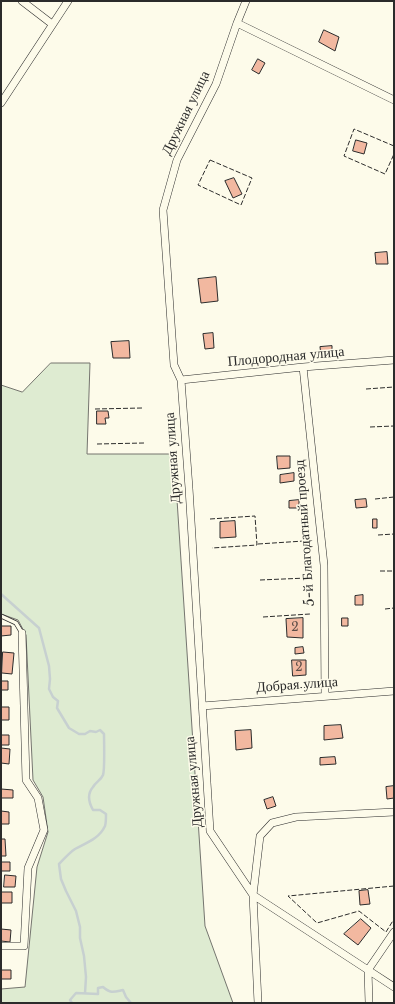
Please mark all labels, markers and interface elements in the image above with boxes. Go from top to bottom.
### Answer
street label: Дружная улица [158,68,214,158]
street label: Плодородная улица [227,344,345,370]
street label: Дружная улица [161,412,185,504]
street label: 5-й Благодатный проезд [291,459,319,607]
house number: 2 [291,621,299,635]
house number: 2 [295,661,303,675]
street label: Добрая улица [256,674,338,696]
street label: Дружная улица [182,736,206,828]

